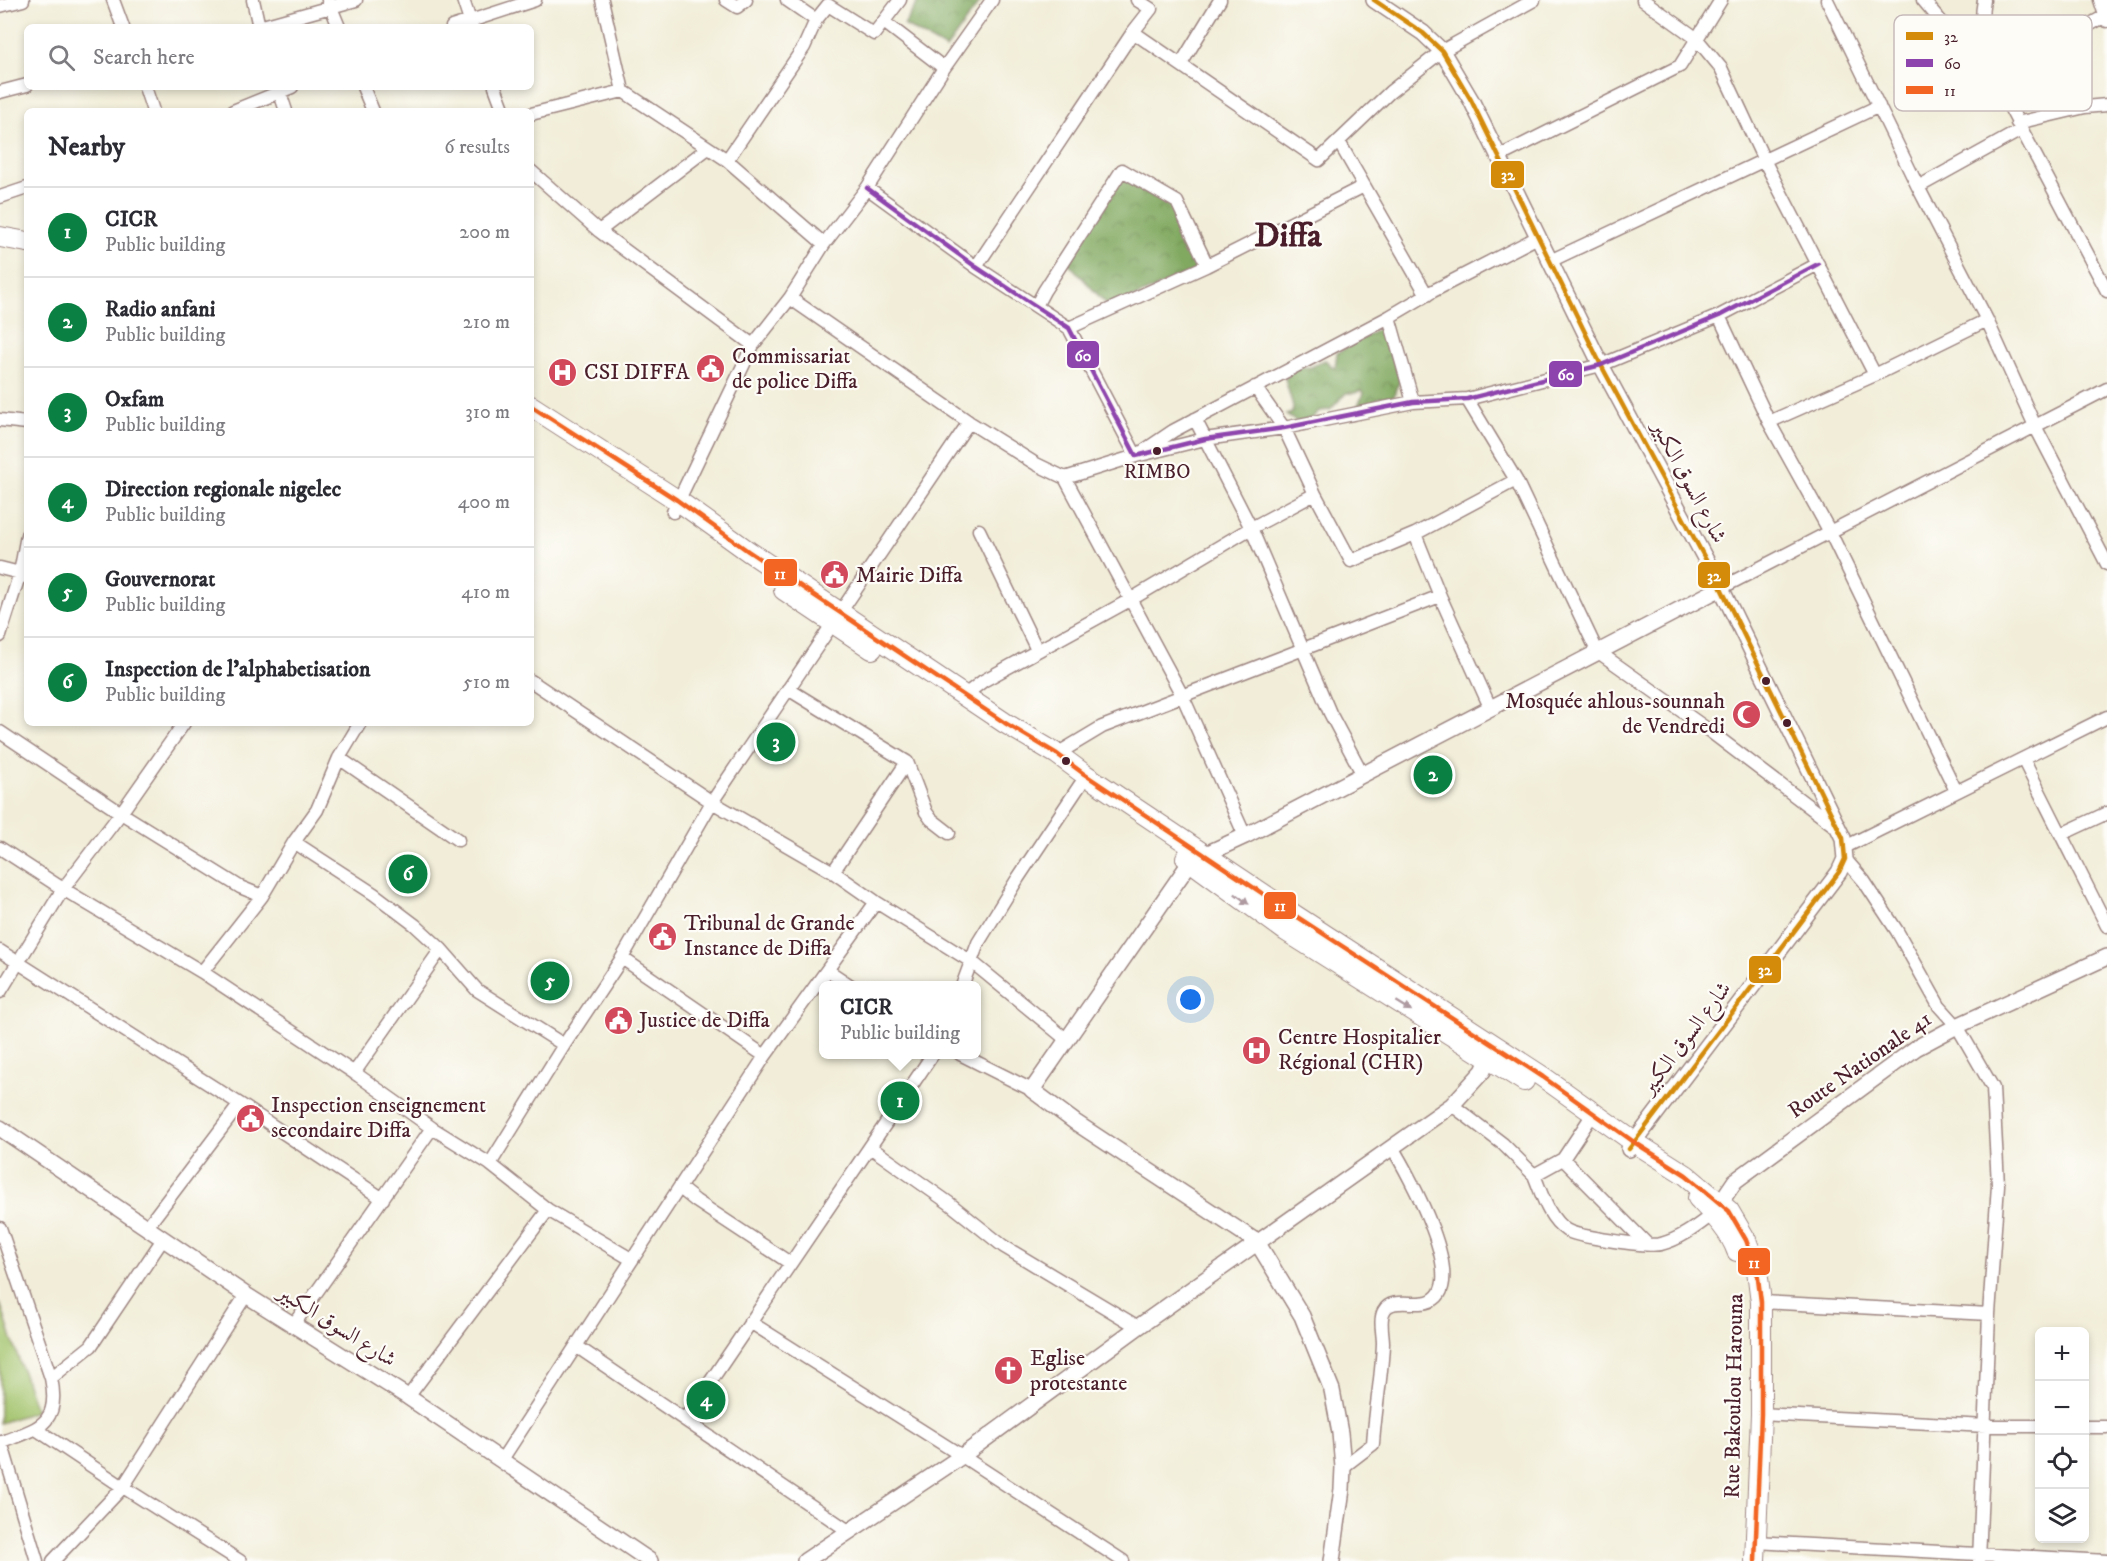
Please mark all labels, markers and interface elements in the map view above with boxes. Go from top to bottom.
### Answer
legend [1894,15,2092,111]
search box [24,24,534,90]
text: 32 [1944,27,1958,47]
icon: search [45,41,78,74]
text: Search here [93,44,195,71]
text: 60 [1944,54,1961,74]
text: 11 [1944,81,1956,101]
text: Nearby [48,131,125,164]
text: 6 results [444,135,510,160]
line badge: 32 [1490,160,1525,189]
text: 32 [1501,165,1516,185]
text: CICR [105,206,158,233]
district label: Diffa [1254,215,1322,257]
text: 1 [64,220,71,245]
text: 200 m [459,220,510,245]
text: Public building [105,233,225,258]
text: Radio anfani [105,296,215,323]
text: 2 [63,310,72,335]
text: 210 m [463,310,510,335]
text: Public building [105,323,225,348]
line badge: 60 [1066,340,1100,369]
place label: Commissariat de police Diffa [732,343,858,395]
text: 60 [1075,346,1092,366]
public building icon: Commissariat de police Diffa [695,353,727,385]
hospital icon: CSI DIFFA [547,356,579,388]
place label: CSI DIFFA [584,359,691,386]
line badge: 60 [1548,360,1583,388]
text: 60 [1558,365,1575,385]
text: Oxfam [105,386,164,413]
text: 3 [64,400,71,425]
text: 310 m [465,400,510,425]
text: Public building [105,413,225,438]
street label: شارع السوق الكبير [1641,415,1732,550]
marker: RIMBO [1151,445,1163,457]
place label: RIMBO [1124,460,1190,485]
text: Direction regionale nigelec [105,476,341,503]
text: 4 [62,490,73,515]
text: 400 m [458,490,510,515]
text: Public building [105,503,225,528]
line badge: 11 [763,558,798,587]
public building icon: Mairie Diffa [819,559,851,591]
line badge: 32 [1697,561,1731,589]
place label: Mairie Diffa [856,562,963,589]
text: 11 [774,564,786,584]
text: Gouvernorat [105,566,215,593]
text: 32 [1707,566,1722,586]
text: 5 [63,580,72,605]
text: 410 m [461,580,510,605]
text: Public building [105,593,225,618]
text: Inspection de l'alphabetisation [105,656,371,683]
text: 6 [62,670,73,695]
text: 510 m [463,670,510,695]
unlabelled marker [1760,675,1772,687]
text: Public building [105,683,225,708]
place label: Mosquée ahlous-sounnah de Vendredi [1505,688,1725,740]
mosque icon: Mosquée ahlous-sounnah de Vendredi [1730,698,1762,730]
unlabelled marker [1781,717,1793,729]
pin: 3 [756,720,796,764]
pin: 2 [1414,752,1452,798]
unlabelled marker [1060,755,1072,767]
pin: 6 [388,852,428,896]
line badge: 11 [1263,891,1297,920]
one-way arrow [1234,892,1249,904]
text: 11 [1274,896,1286,916]
place label: Tribunal de Grande Instance de Diffa [684,910,855,962]
public building icon: Tribunal de Grande Instance de Diffa [647,920,679,952]
line badge: 32 [1748,955,1782,984]
pin: 5 [530,958,570,1004]
text: 32 [1758,960,1773,980]
street label: شارع السوق الكبير [1634,976,1740,1104]
popup [819,981,981,1059]
your location [1176,985,1205,1014]
text: CICR [840,994,893,1021]
one-way arrow [1396,1001,1412,1012]
public building icon: Justice de Diffa [602,1004,634,1036]
street label: Route Nationale 41 [1783,1005,1937,1125]
place label: Justice de Diffa [637,1007,770,1034]
text: Public building [840,1021,960,1046]
place label: Centre Hospitalier Régional (CHR) [1278,1024,1442,1076]
hospital icon: Centre Hospitalier Régional (CHR) [1241,1034,1273,1066]
pin: 1 [880,1078,920,1124]
place label: Inspection enseignement secondaire Diffa [271,1092,486,1144]
public building icon: Inspection enseignement secondaire Diffa [234,1102,266,1134]
line badge: 11 [1737,1247,1771,1276]
text: 11 [1748,1253,1760,1273]
street label: شارع السوق الكبير [269,1278,401,1376]
street label: Rue Bakoulou Harouna [1719,1293,1749,1499]
map controls [2035,1327,2089,1543]
button: + [2035,1327,2089,1381]
place label: Eglise protestante [1029,1345,1127,1397]
church icon: Eglise protestante [993,1355,1025,1387]
pin: 4 [686,1378,726,1422]
button: − [2035,1381,2089,1435]
button: locate [2035,1435,2089,1489]
button: layers [2035,1489,2089,1543]

